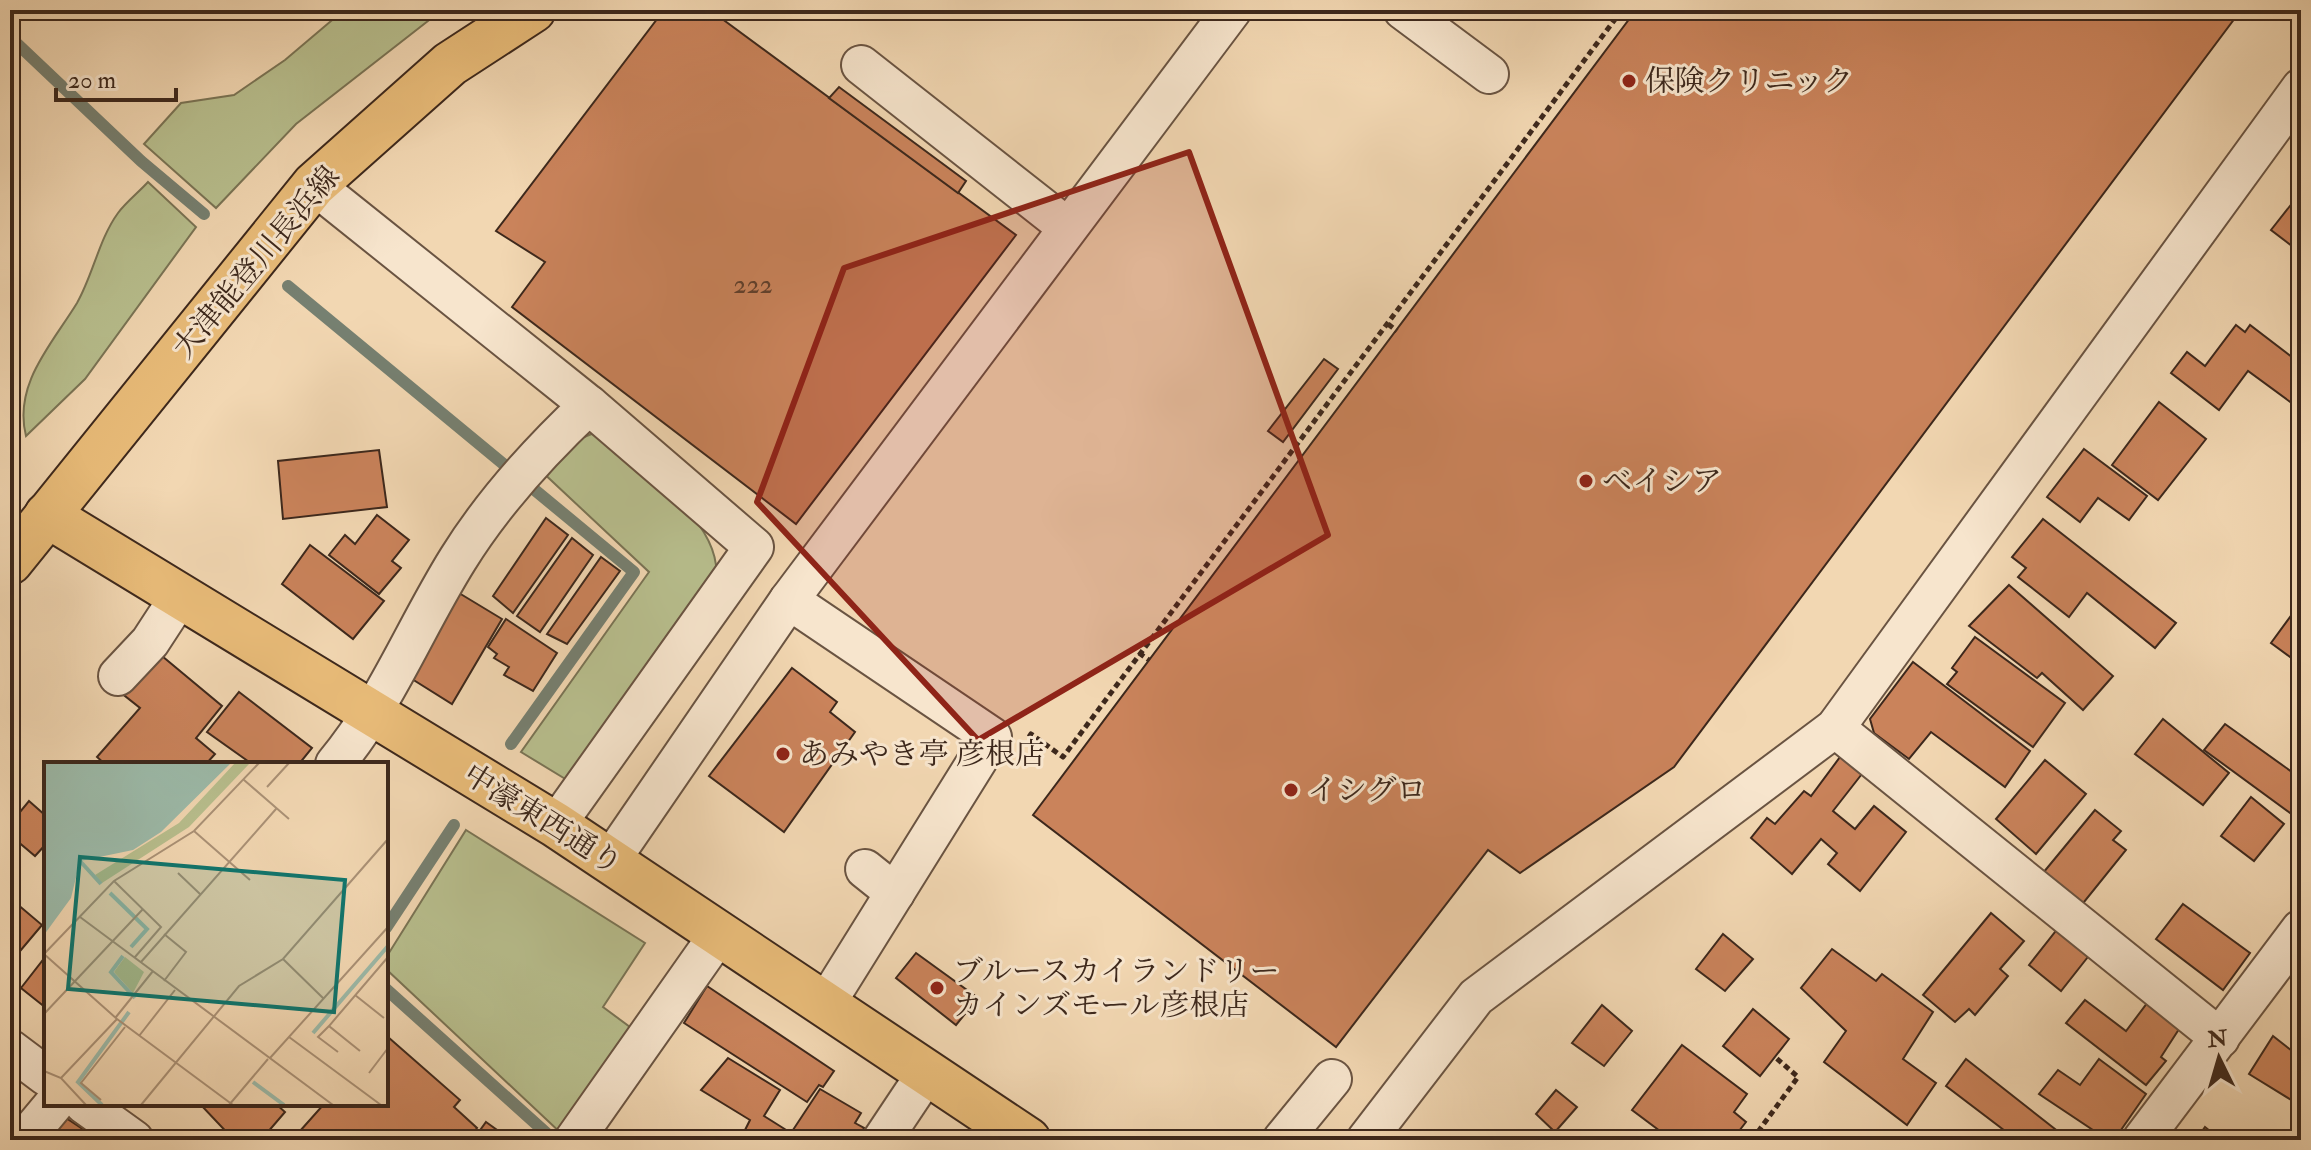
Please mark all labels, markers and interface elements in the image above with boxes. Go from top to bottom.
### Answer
scale bar [56,52,176,102]
place label: 保険クリニック [1645,63,1853,100]
text: 20 m [68,65,117,96]
marker: 保険クリニック [1620,72,1638,90]
street label: 大津能登川長浜線 [165,159,348,366]
house number: 222 [733,269,773,301]
place label: ベイシア [1602,463,1722,500]
marker: ベイシア [1577,472,1595,490]
place label: あみやき亭 彦根店 [799,736,1045,773]
marker: あみやき亭 彦根店 [774,745,792,763]
street label: 中濠東西通り [457,756,629,883]
inset map [44,762,388,1106]
place label: イシグロ [1307,772,1426,809]
marker: イシグロ [1282,781,1300,799]
place label: ブルースカイランドリー カインズモール彦根店 [953,953,1279,1024]
marker: ブルースカイランドリー カインズモール彦根店 [928,979,946,997]
north arrow [2179,1018,2259,1098]
text: N [2205,1024,2229,1054]

